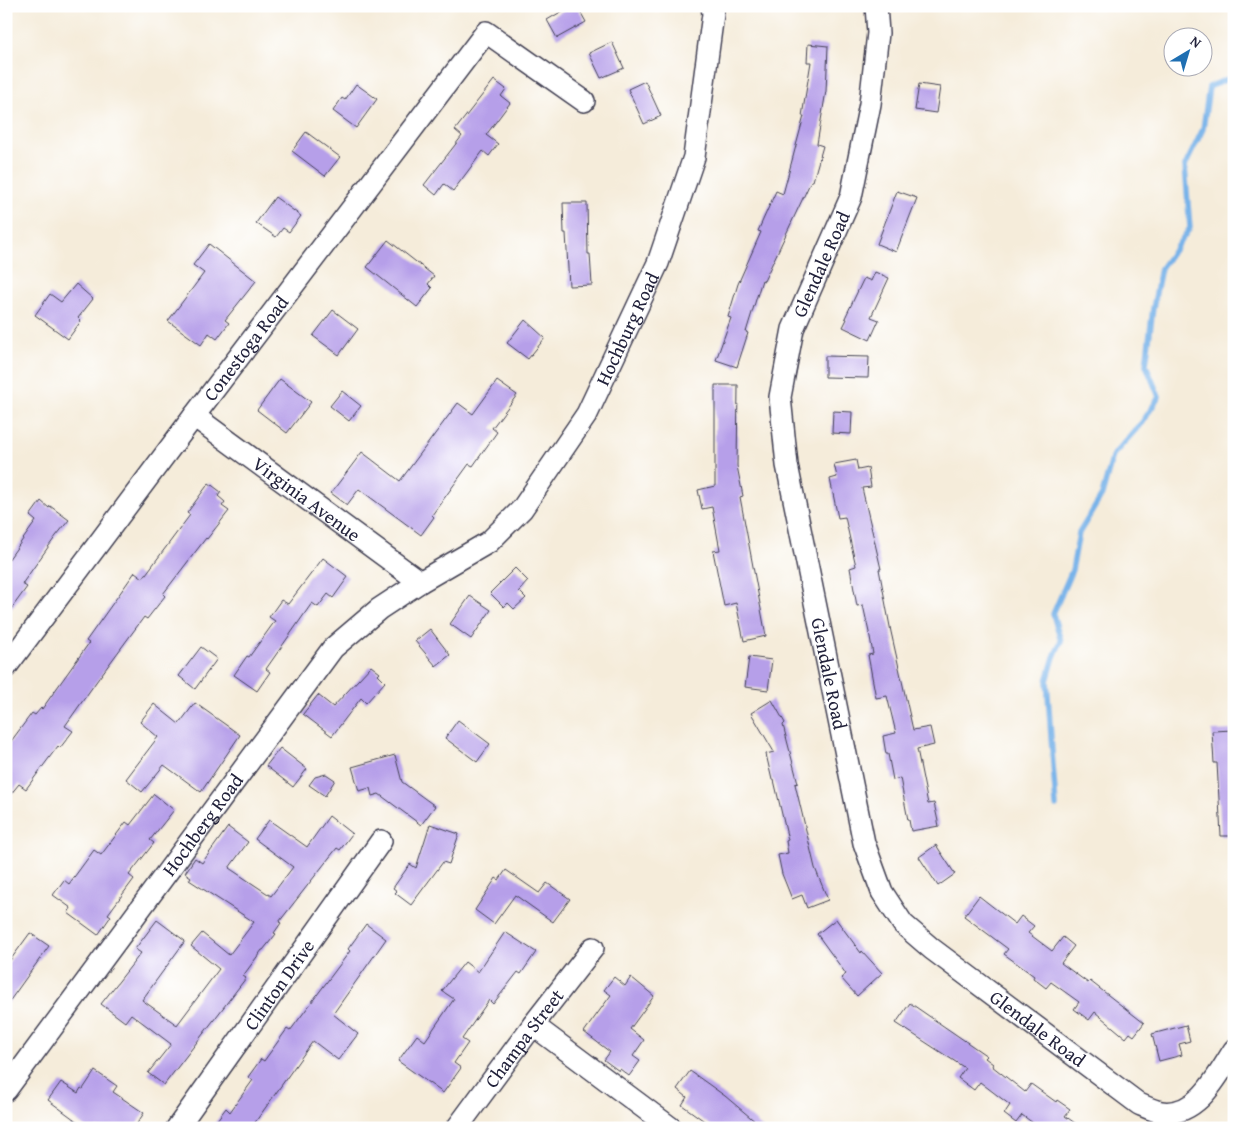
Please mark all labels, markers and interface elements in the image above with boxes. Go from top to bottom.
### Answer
north arrow [1162,28,1212,78]
text: N [1186,31,1206,53]
street label: Glendale Road [785,206,857,322]
street label: Hochburg Road [588,267,666,390]
street label: Conestoga Road [196,289,295,407]
street label: Virginia Avenue [247,450,367,548]
street label: Glendale Road [804,615,855,733]
street label: Hochberg Road [155,767,250,882]
street label: Clinton Drive [237,933,321,1036]
street label: Champa Street [477,983,570,1093]
street label: Glendale Road [984,983,1092,1074]

